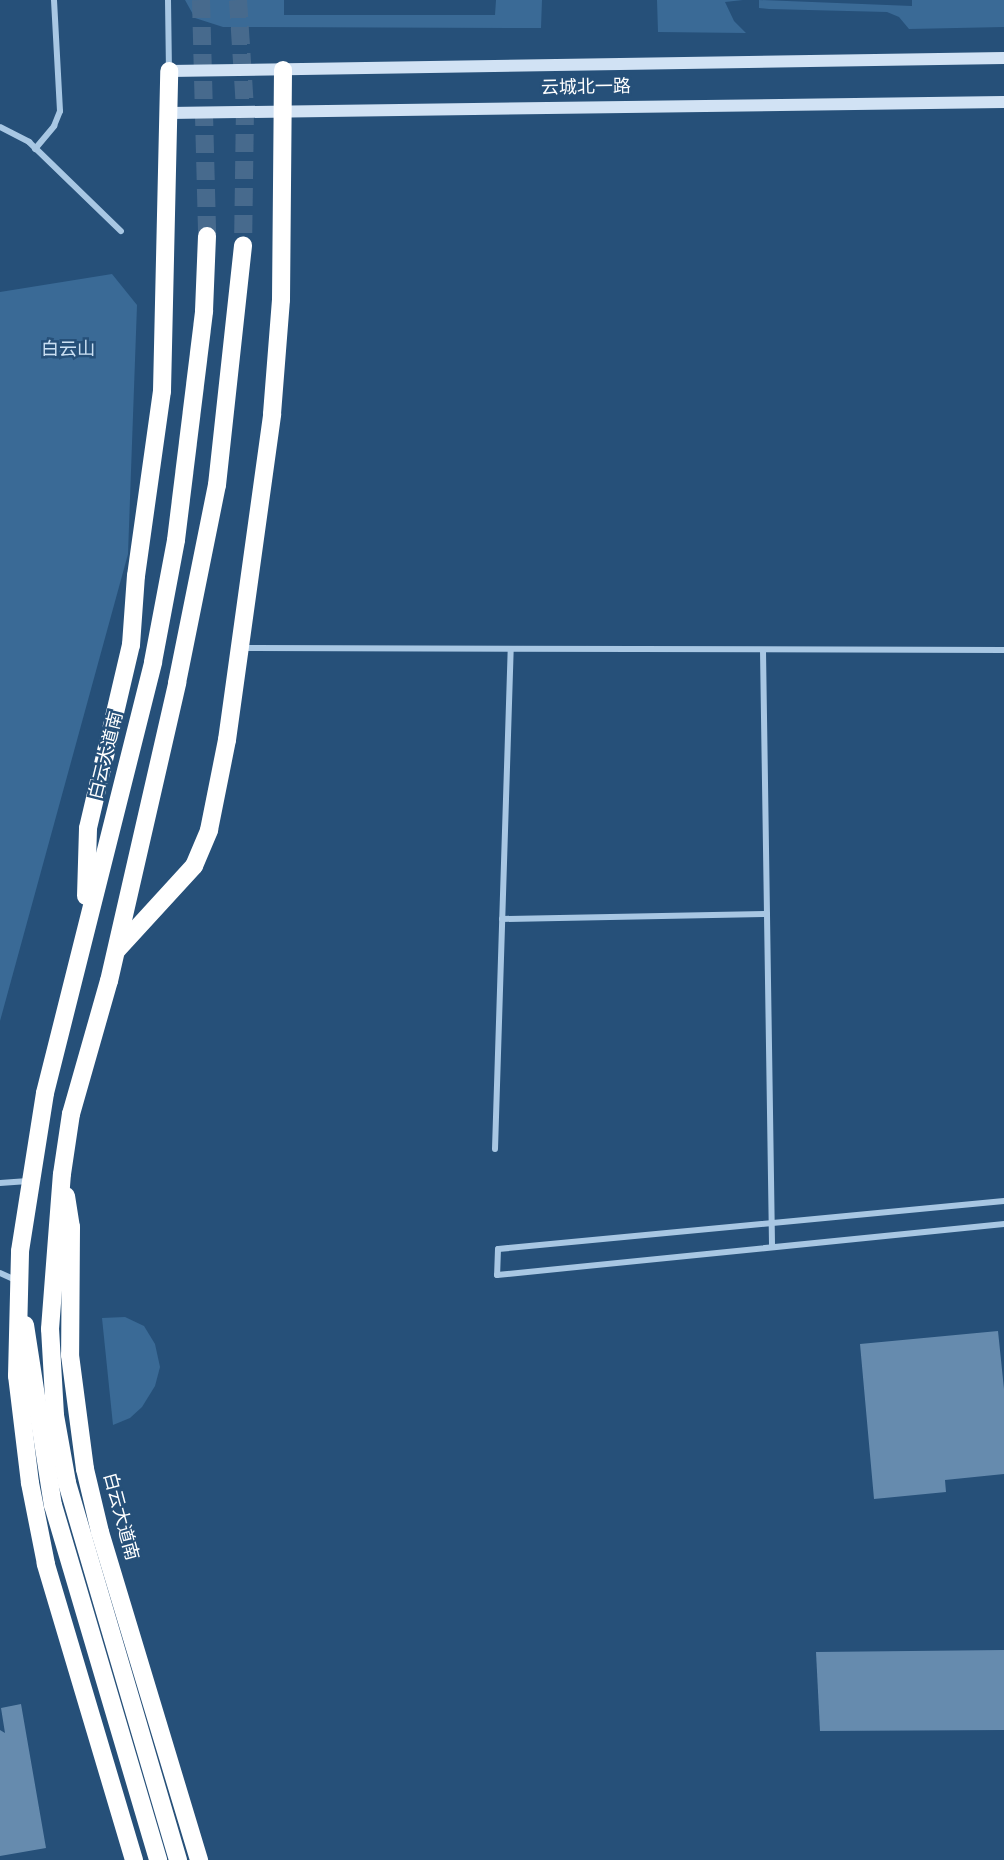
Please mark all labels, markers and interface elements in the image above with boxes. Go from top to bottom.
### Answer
street label: 云城北一路 [541,77,631,101]
park label: 白云山 [41,340,95,362]
street label: 白云大道南 [87,710,129,802]
street label: 白云大道南 [97,1471,141,1563]

